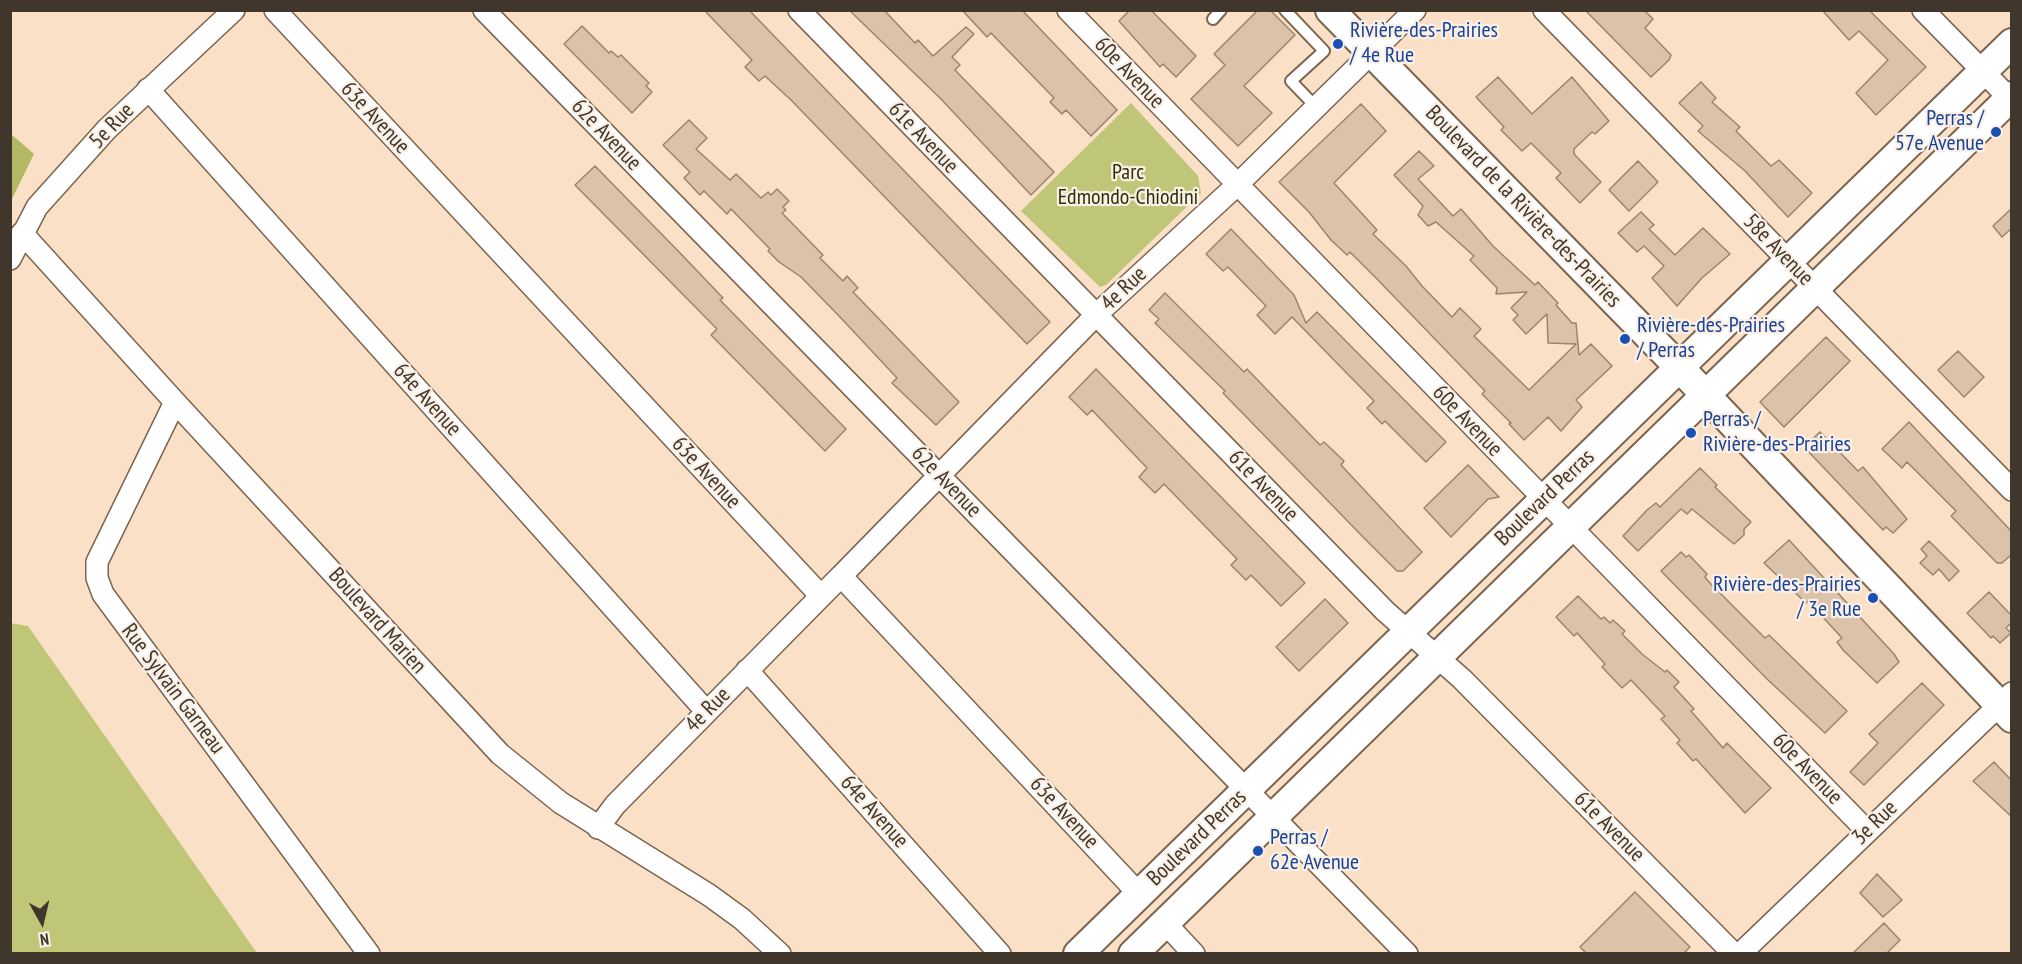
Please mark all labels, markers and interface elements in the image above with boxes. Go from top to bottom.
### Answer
place label: Rivière-des-Prairies / 4e Rue [1350,18,1498,70]
street label: 60e Avenue [1089,32,1169,114]
marker: Rivière-des-Prairies / 4e Rue [1331,37,1345,51]
street label: 63e Avenue [335,76,415,160]
street label: 62e Avenue [566,94,646,176]
street label: 61e Avenue [883,97,963,179]
street label: 5e Rue [84,98,140,154]
street label: Boulevard de la Rivière-des-Prairies [1420,100,1626,314]
place label: Perras / 57e Avenue [1895,106,1984,158]
marker: Perras / 57e Avenue [1989,125,2003,139]
park label: Parc Edmondo-Chiodini [1058,160,1198,212]
street label: 58e Avenue [1738,209,1818,291]
street label: 4e Rue [1096,261,1152,317]
place label: Rivière-des-Prairies / Perras [1637,313,1785,364]
marker: Rivière-des-Prairies / Perras [1618,332,1632,346]
street label: 64e Avenue [387,358,467,442]
street label: 60e Avenue [1427,380,1507,462]
place label: Perras / Rivière-des-Prairies [1703,407,1851,458]
marker: Perras / Rivière-des-Prairies [1684,426,1698,440]
street label: 63e Avenue [666,431,746,515]
street label: 62e Avenue [906,441,986,523]
street label: Boulevard Perras [1490,444,1600,552]
street label: 61e Avenue [1223,445,1303,527]
street label: Boulevard Marien [323,563,431,679]
place label: Rivière-des-Prairies / 3e Rue [1713,572,1861,624]
marker: Rivière-des-Prairies / 3e Rue [1866,591,1880,605]
street label: Rue Sylvain Garneau [116,619,230,759]
street label: 4e Rue [680,682,736,738]
street label: 60e Avenue [1767,728,1847,810]
street label: 64e Avenue [834,770,914,854]
street label: 63e Avenue [1024,771,1104,855]
street label: Boulevard Perras [1142,784,1252,892]
street label: 61e Avenue [1568,786,1650,868]
street label: 3e Rue [1847,795,1903,851]
place label: Perras / 62e Avenue [1270,825,1359,876]
marker: Perras / 62e Avenue [1251,844,1265,858]
north arrow [12,892,72,952]
text: N [39,929,50,950]

